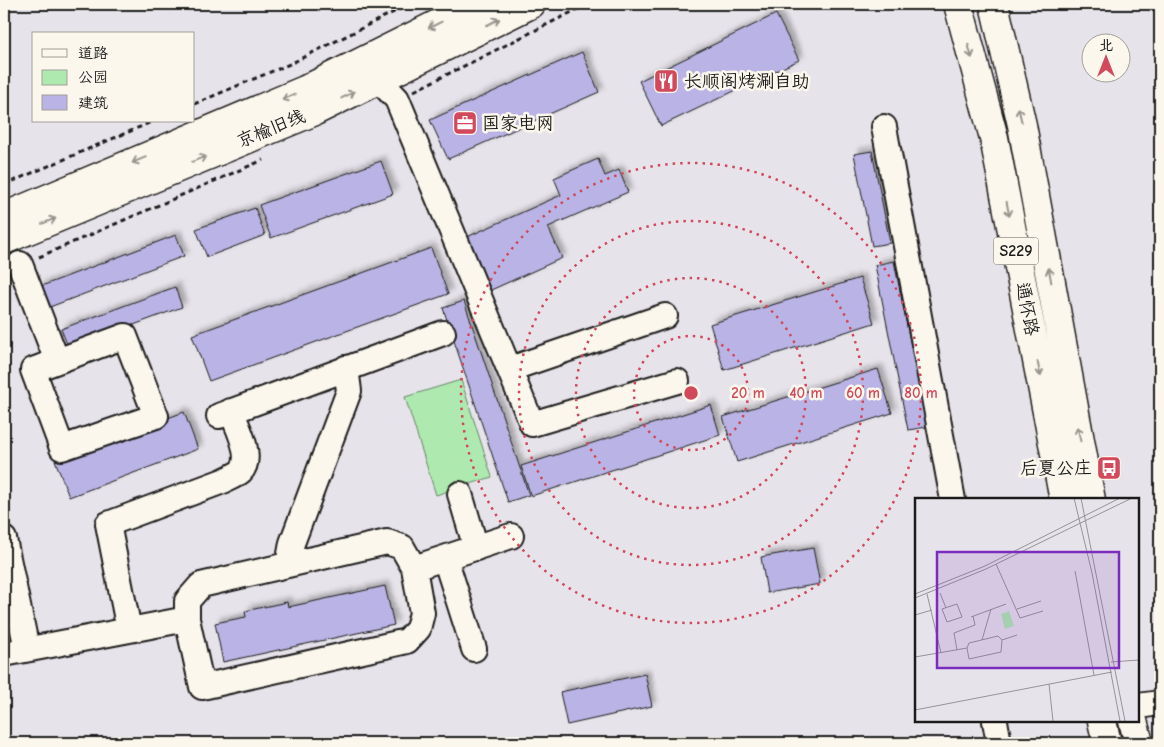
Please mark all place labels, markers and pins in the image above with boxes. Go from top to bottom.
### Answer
restaurant icon: 长顺阁烤涮自助 [653,68,679,94]
place label: 长顺阁烤涮自助 [684,71,810,92]
office icon: 国家电网 [452,110,478,136]
place label: 国家电网 [482,113,554,134]
centre of rings [682,384,700,402]
bus stop icon: 后夏公庄 [1096,455,1122,481]
place label: 后夏公庄 [1020,458,1092,479]

